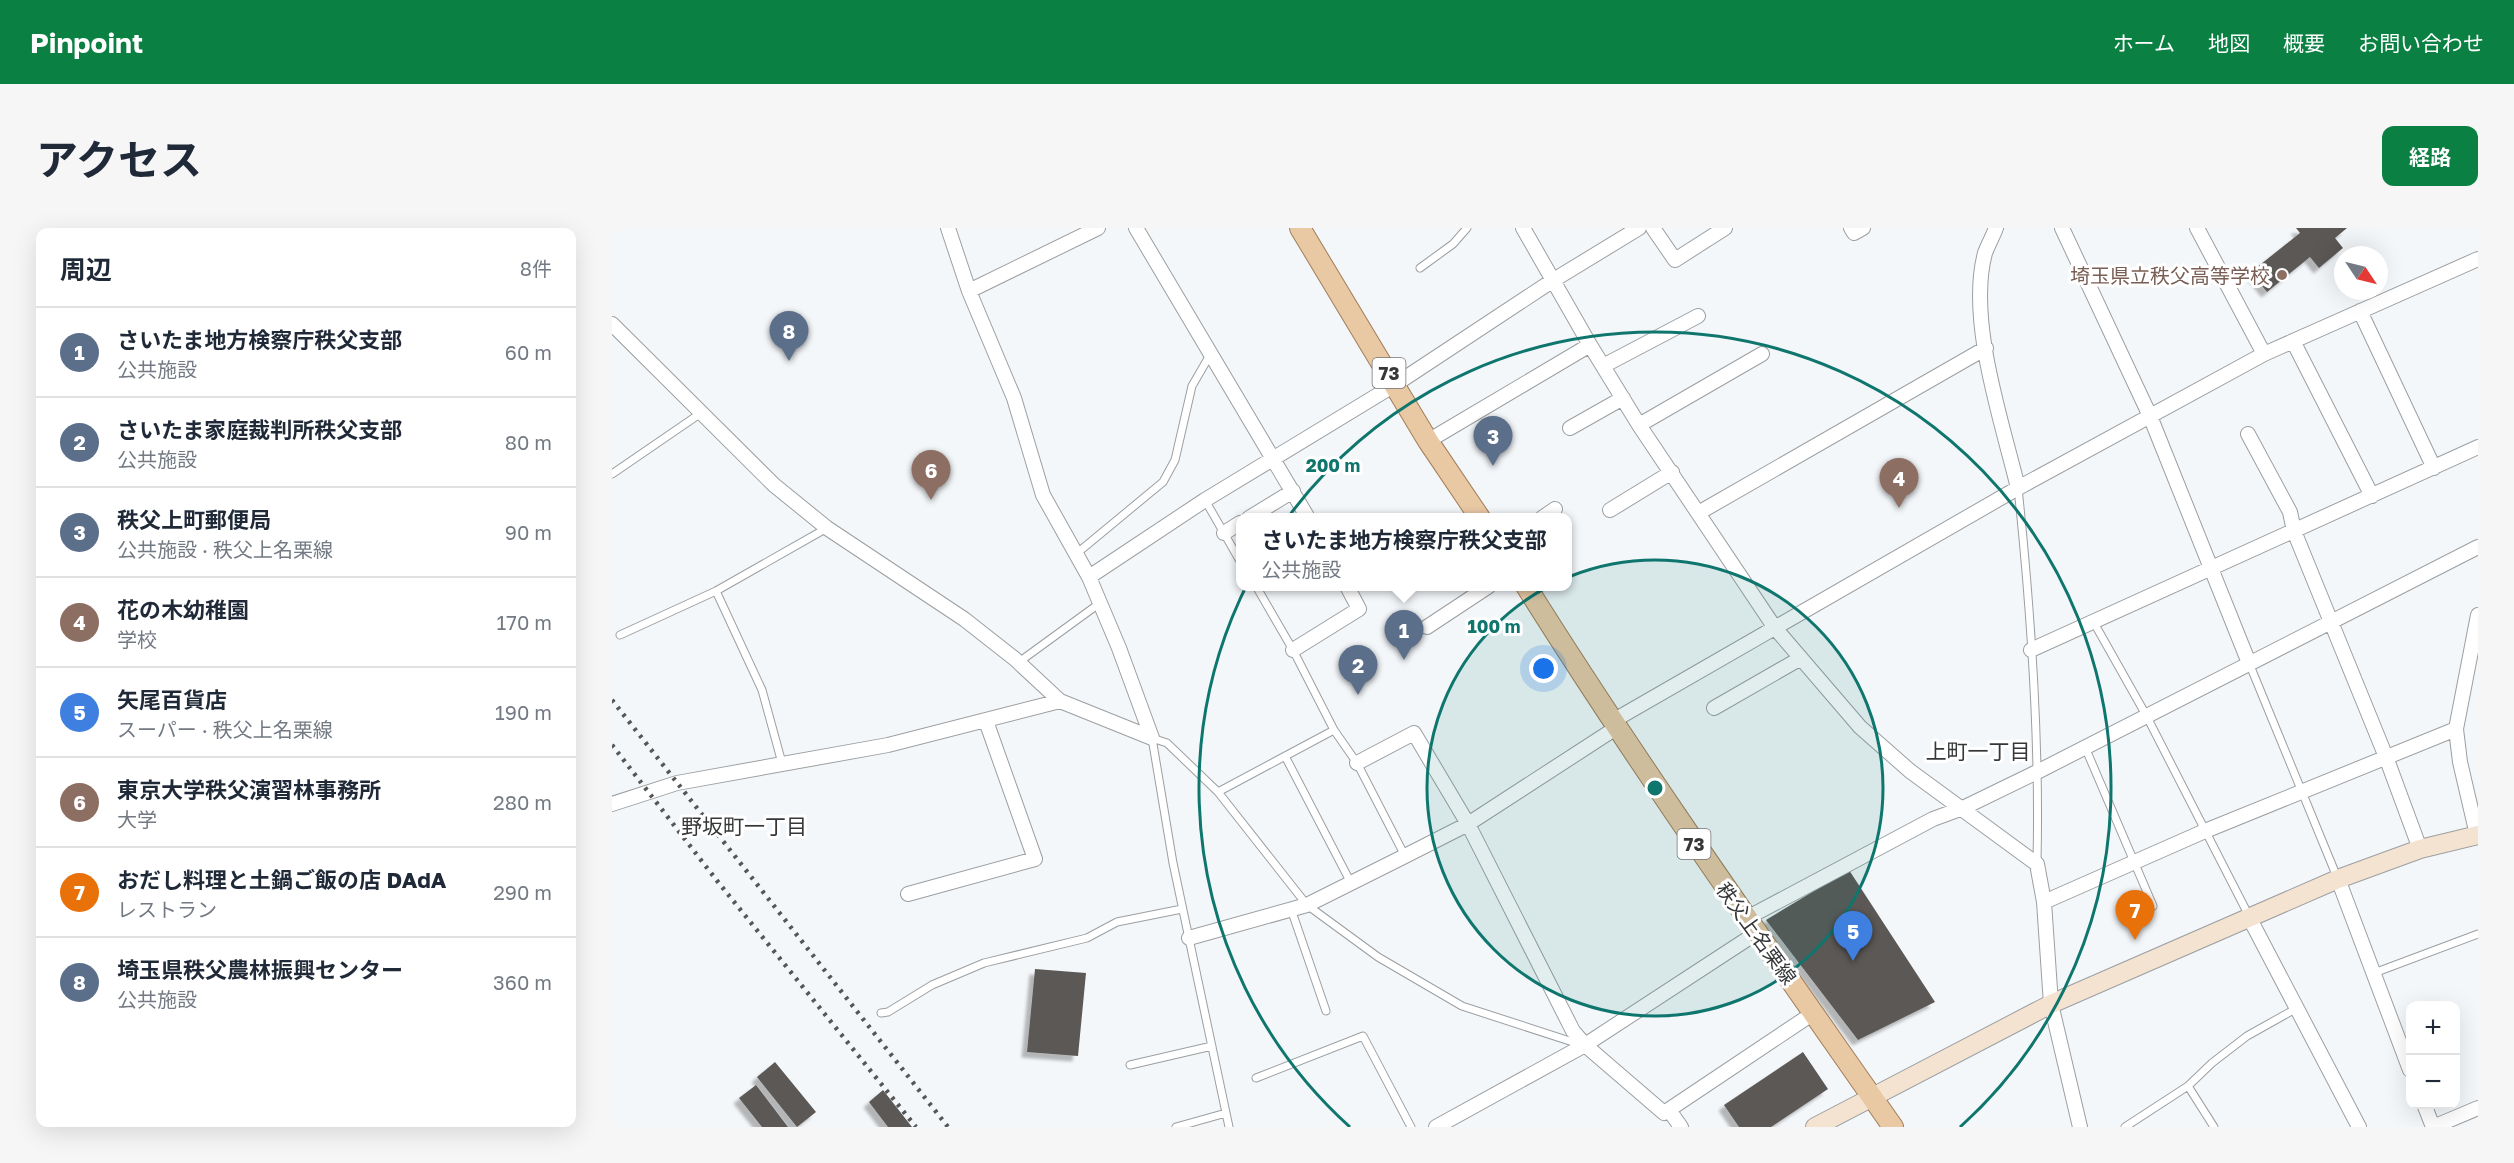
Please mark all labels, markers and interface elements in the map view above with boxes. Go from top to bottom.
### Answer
text: Pinpoint [30,26,143,59]
text: ホーム [2113,30,2175,56]
text: 地図 [2208,30,2250,56]
text: 概要 [2283,30,2325,56]
text: お問い合わせ [2358,30,2484,56]
button: 経路 [2382,126,2478,186]
text: アクセス [36,134,202,184]
north arrow [2334,246,2388,300]
text: 周辺 [60,254,112,285]
text: 8件 [520,256,552,280]
place label: 埼玉県立秩父高等学校 [2070,263,2270,287]
marker: 埼玉県立秩父高等学校 [2275,268,2289,282]
pin: 8 [770,312,808,361]
text: さいたま地方検察庁秩父支部 [117,326,402,353]
text: 1 [74,340,85,364]
text: 60 m [505,340,552,364]
text: 公共施設 [117,357,197,381]
road number: 73 [1372,358,1406,388]
text: さいたま家庭裁判所秩父支部 [117,416,402,443]
pin: 3 [1474,416,1512,466]
text: 2 [73,430,86,454]
text: 80 m [505,430,552,454]
text: 公共施設 [117,447,197,471]
pin: 6 [912,450,950,500]
text: 200 m [1306,454,1360,476]
pin: 4 [1880,458,1918,508]
text: 秩父上町郵便局 [117,506,271,533]
popup [1236,513,1572,591]
text: 3 [73,520,86,544]
text: 90 m [505,520,552,544]
text: さいたま地方検察庁秩父支部 [1261,526,1547,553]
text: 公共施設 · 秩父上名栗線 [117,537,333,561]
text: 公共施設 [1261,557,1341,581]
text: 花の木幼稚園 [117,596,249,623]
text: 4 [73,610,86,634]
text: 170 m [497,610,552,634]
pin: 1 [1384,610,1424,660]
text: 100 m [1468,615,1520,637]
text: 学校 [117,627,157,651]
pin: 2 [1338,646,1378,695]
your location [1529,654,1558,683]
text: 矢尾百貨店 [117,686,227,713]
text: 5 [73,700,86,724]
text: 190 m [495,700,552,724]
text: スーパー · 秩父上名栗線 [117,717,333,741]
district label: 上町一丁目 [1926,738,2031,764]
text: 東京大学秩父演習林事務所 [117,776,381,803]
centre of rings [1645,778,1665,798]
text: 6 [73,790,86,814]
text: 280 m [493,790,552,814]
text: 大学 [117,807,157,831]
district label: 野坂町一丁目 [681,813,807,839]
road number: 73 [1678,829,1710,859]
text: おだし料理と土鍋ご飯の店 DAdA [117,866,446,893]
street label: 秩父上名栗線 [1712,877,1802,989]
text: 7 [74,880,85,904]
text: 290 m [493,880,552,904]
pin: 7 [2116,890,2155,940]
text: レストラン [117,897,217,921]
pin: 5 [1834,912,1872,961]
text: 埼玉県秩父農林振興センター [117,956,403,983]
text: 8 [73,970,86,994]
text: 360 m [493,970,552,994]
text: 公共施設 [117,987,197,1011]
map controls [2406,1001,2460,1109]
button: + [2406,1001,2460,1055]
button: − [2406,1055,2460,1109]

